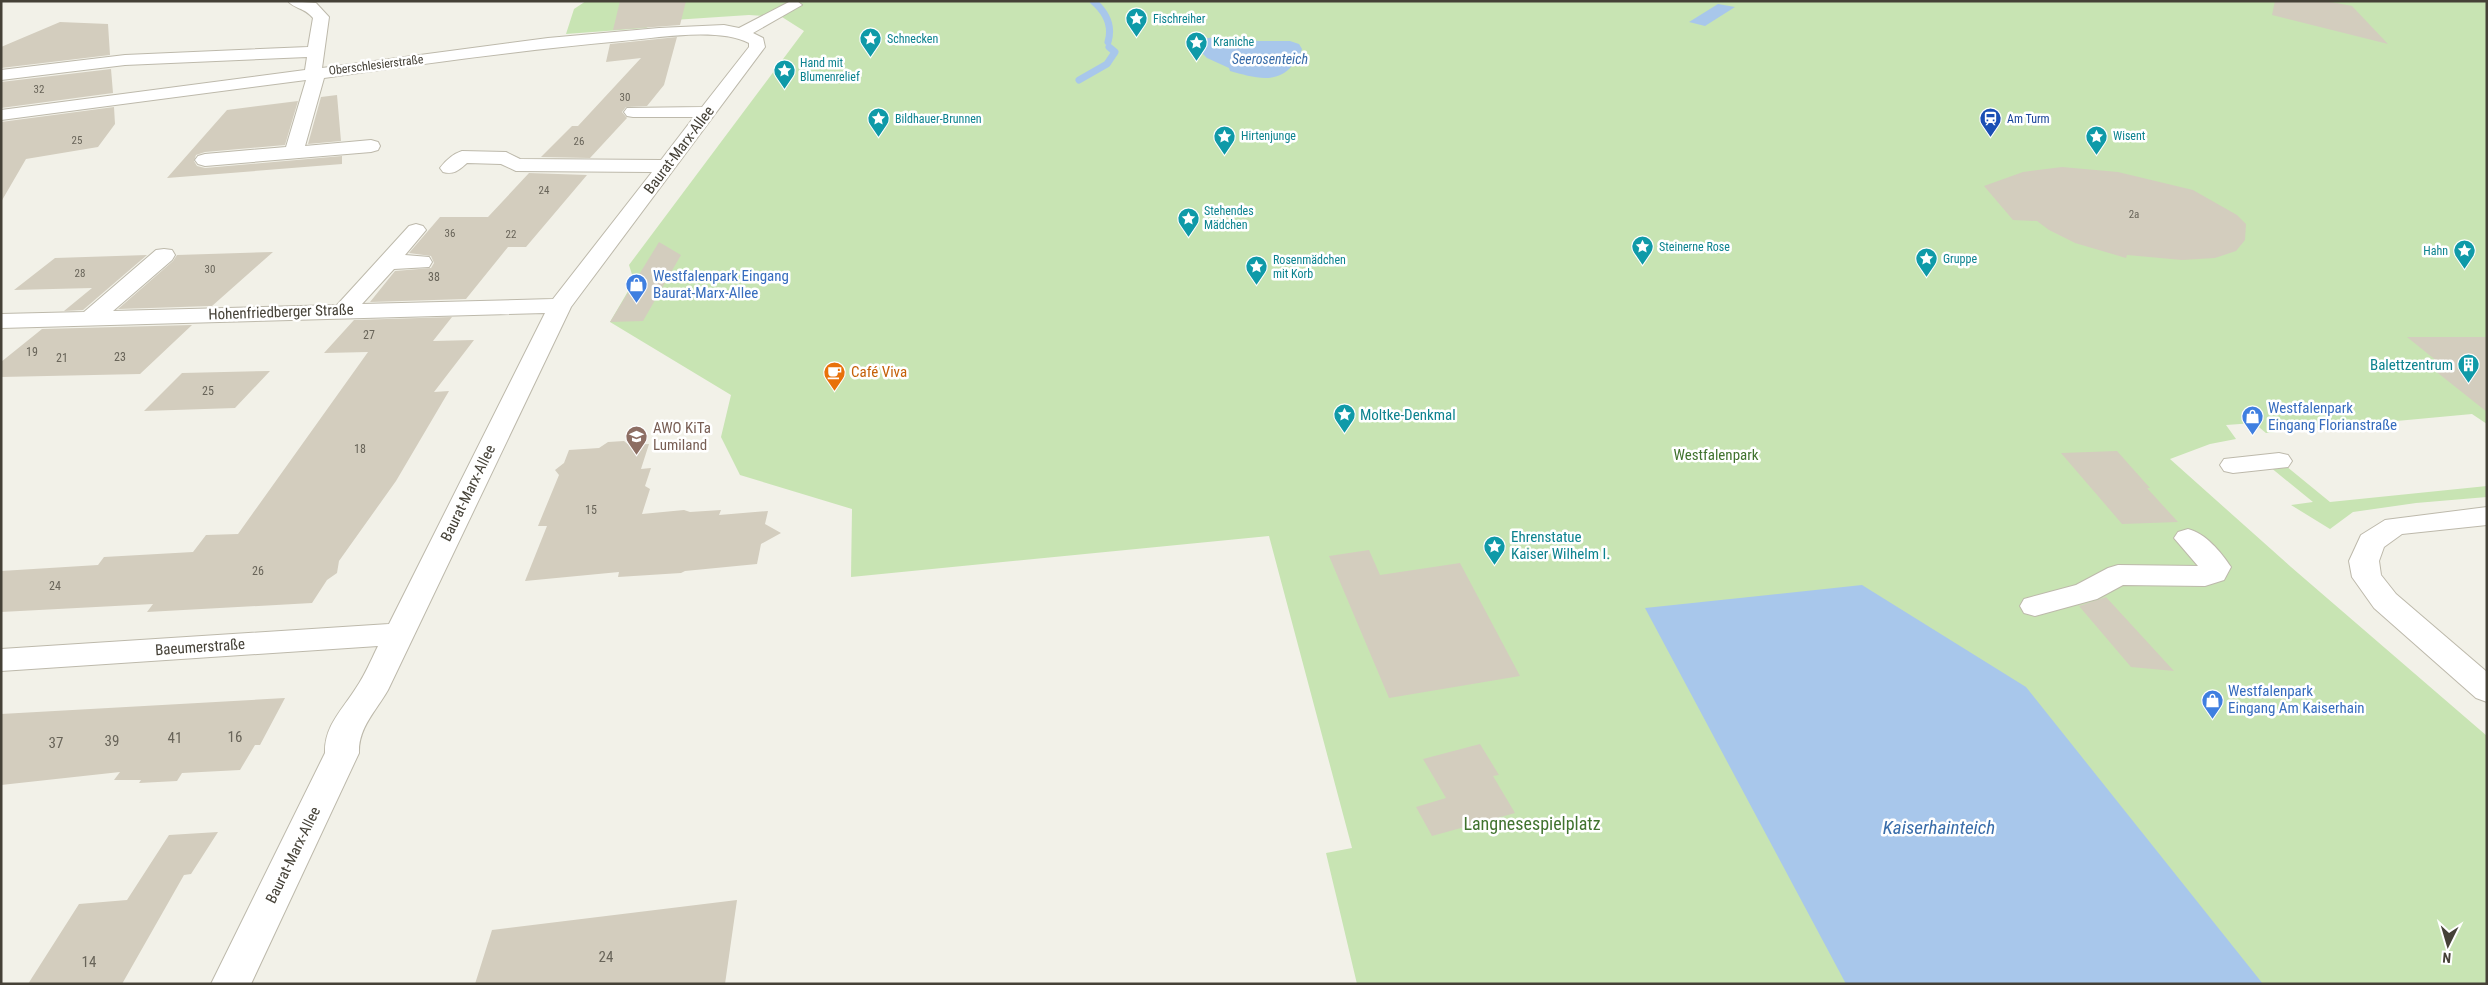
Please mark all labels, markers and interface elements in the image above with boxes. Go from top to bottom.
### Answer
place icon: Fischreiher [1125,7,1149,38]
place label: Fischreiher [1153,12,1206,26]
place icon: Schnecken [859,27,883,58]
place icon: Kraniche [1185,30,1209,61]
place label: Schnecken [887,32,938,46]
place label: Kraniche [1213,35,1255,49]
water label: Seerosenteich [1232,51,1308,67]
street label: Oberschlesierstraße [328,52,424,78]
place label: Hand mit Blumenrelief [800,56,860,84]
place icon: Hand mit Blumenrelief [772,58,796,89]
house number: 32 [34,83,44,96]
house number: 30 [620,91,630,104]
street label: Baurat-Marx-Allee [640,103,718,197]
place icon: Bildhauer-Brunnen [867,107,891,138]
station icon: Am Turm [1979,107,2003,138]
place label: Bildhauer-Brunnen [895,112,982,126]
place label: Am Turm [2007,112,2050,126]
place icon: Hirtenjunge [1213,124,1237,155]
place icon: Wisent [2085,124,2109,155]
place label: Hirtenjunge [1241,129,1296,143]
place label: Wisent [2113,129,2146,143]
house number: 25 [72,134,82,147]
house number: 26 [574,135,584,148]
house number: 24 [539,184,550,197]
place label: Stehendes Mädchen [1204,204,1254,232]
place icon: Stehendes Mädchen [1176,206,1200,237]
house number: 2a [2129,208,2139,221]
house number: 36 [445,227,455,240]
house number: 22 [506,228,516,241]
place icon: Steinerne Rose [1631,235,1655,266]
place icon: Hahn [2452,239,2476,270]
place label: Steinerne Rose [1659,240,1730,254]
place label: Hahn [2423,244,2448,258]
place icon: Gruppe [1915,247,1939,278]
place label: Gruppe [1943,252,1977,266]
place label: Rosenmädchen mit Korb [1273,253,1346,281]
place icon: Rosenmädchen mit Korb [1245,255,1269,286]
house number: 30 [205,263,215,276]
house number: 28 [75,267,85,280]
place label: Westfalenpark Eingang Baurat-Marx-Allee [653,267,789,302]
house number: 38 [428,270,440,284]
shop icon: Westfalenpark Eingang Baurat-Marx-Allee [625,273,649,304]
street label: Hohenfriedberger Straße [208,300,354,324]
house number: 27 [363,328,375,342]
house number: 19 [26,345,38,359]
house number: 23 [114,350,126,364]
house number: 21 [56,351,68,365]
building icon: Balettzentrum [2457,353,2481,384]
place label: Balettzentrum [2370,356,2453,374]
cafe icon: Café Viva [823,360,847,391]
place label: Café Viva [851,363,907,381]
house number: 25 [202,384,214,398]
place label: Westfalenpark Eingang Florianstraße [2268,399,2397,434]
place icon: Moltke-Denkmal [1332,403,1356,434]
shop icon: Westfalenpark Eingang Florianstraße [2240,405,2264,436]
place label: Moltke-Denkmal [1360,406,1456,424]
place label: AWO KiTa Lumiland [653,419,711,454]
school or university icon: AWO KiTa Lumiland [625,425,649,456]
house number: 18 [354,442,366,456]
street label: Baurat-Marx-Allee [437,442,499,544]
park label: Westfalenpark [1673,446,1759,464]
house number: 15 [585,503,597,517]
place label: Ehrenstatue Kaiser Wilhelm I. [1511,528,1610,563]
place icon: Ehrenstatue Kaiser Wilhelm I. [1483,534,1507,565]
house number: 26 [252,564,264,578]
house number: 24 [49,579,61,593]
street label: Baeumerstraße [154,635,246,659]
place label: Westfalenpark Eingang Am Kaiserhain [2228,682,2365,717]
shop icon: Westfalenpark Eingang Am Kaiserhain [2200,688,2224,719]
house number: 16 [228,728,242,746]
house number: 41 [168,729,182,747]
house number: 39 [105,732,119,750]
house number: 37 [49,734,63,752]
street label: Baurat-Marx-Allee [262,804,324,906]
park label: Langnesespielplatz [1463,813,1601,834]
water label: Kaiserhainteich [1883,816,1995,839]
north arrow [2423,920,2473,970]
house number: 24 [599,948,613,966]
text: N [2442,950,2452,966]
house number: 14 [82,953,96,971]

